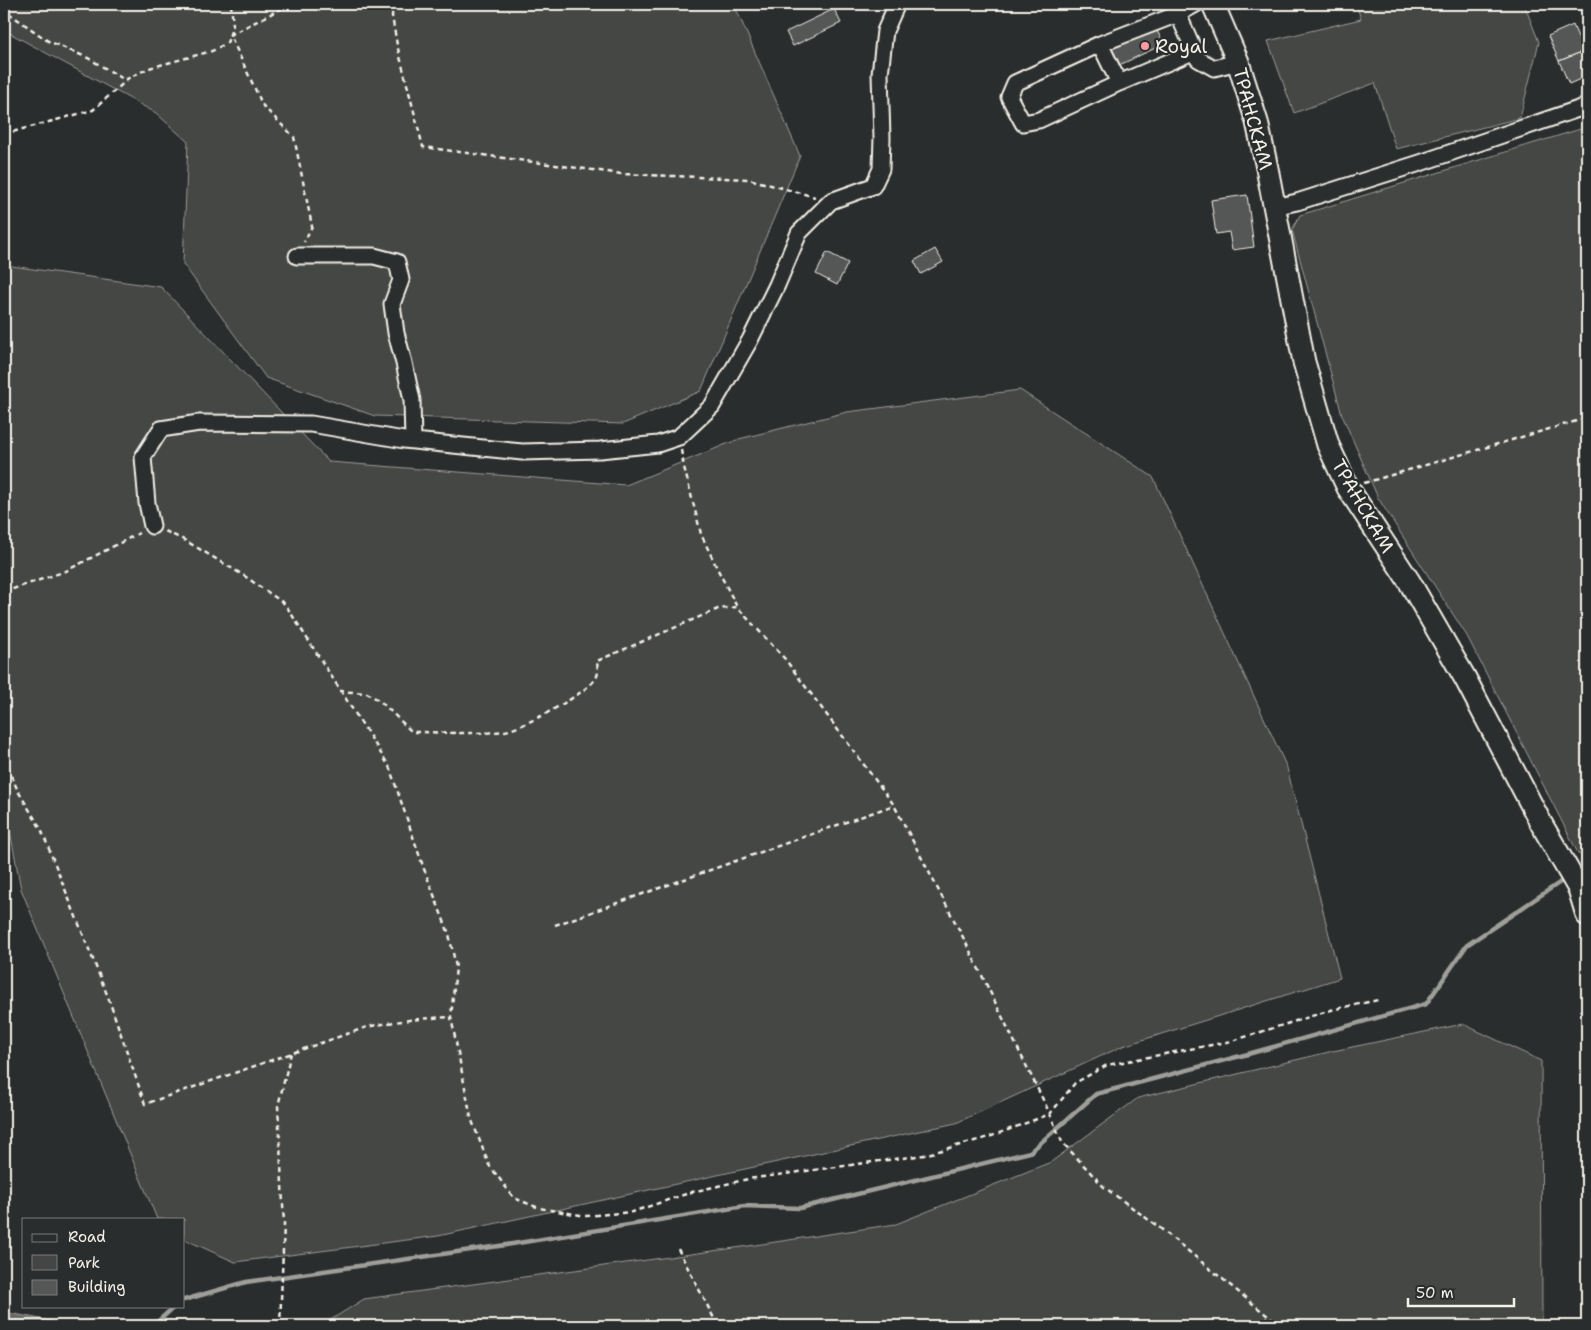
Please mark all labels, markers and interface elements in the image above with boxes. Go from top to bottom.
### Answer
place label: Royal [1155,34,1208,59]
marker: Royal [1139,40,1151,52]
street label: ТРАНСКАМ [1227,65,1279,173]
street label: ТРАНСКАМ [1326,454,1400,558]
legend [22,1218,185,1308]
text: Road [68,1227,106,1247]
text: Park [68,1253,100,1273]
scale bar [1408,1275,1515,1307]
text: Building [68,1277,125,1297]
text: 50 m [1416,1283,1454,1303]

